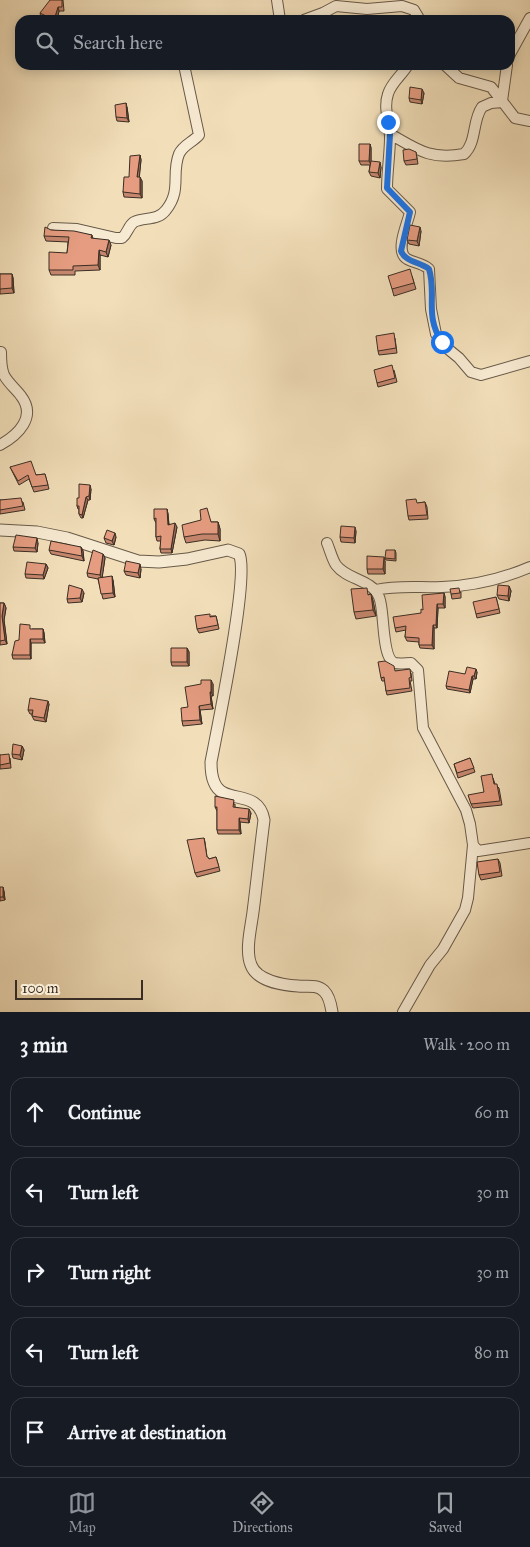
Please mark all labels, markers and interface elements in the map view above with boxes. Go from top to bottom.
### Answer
search box [15,15,515,70]
icon: search [33,29,61,57]
text: Search here [73,31,163,54]
route end [377,111,400,134]
route start [431,331,454,354]
scale bar [15,977,142,1000]
text: 100 m [22,980,59,997]
text: 3 min [20,1032,68,1058]
text: Walk · 200 m [423,1035,510,1054]
icon: ahead [21,1098,49,1126]
text: Continue [68,1101,141,1124]
text: 60 m [475,1103,509,1122]
icon: left [21,1178,49,1206]
text: Turn left [68,1181,138,1204]
text: 30 m [476,1183,509,1202]
icon: right [21,1258,49,1286]
text: Turn right [68,1261,151,1284]
text: 30 m [476,1263,509,1282]
icon: left [21,1338,49,1366]
text: Turn left [68,1341,138,1364]
text: 80 m [474,1343,509,1362]
icon: arrive [21,1418,49,1446]
text: Arrive at destination [68,1421,226,1444]
tab: Map [68,1489,96,1536]
tab: Directions [232,1489,293,1536]
tab: Saved [429,1489,462,1536]

